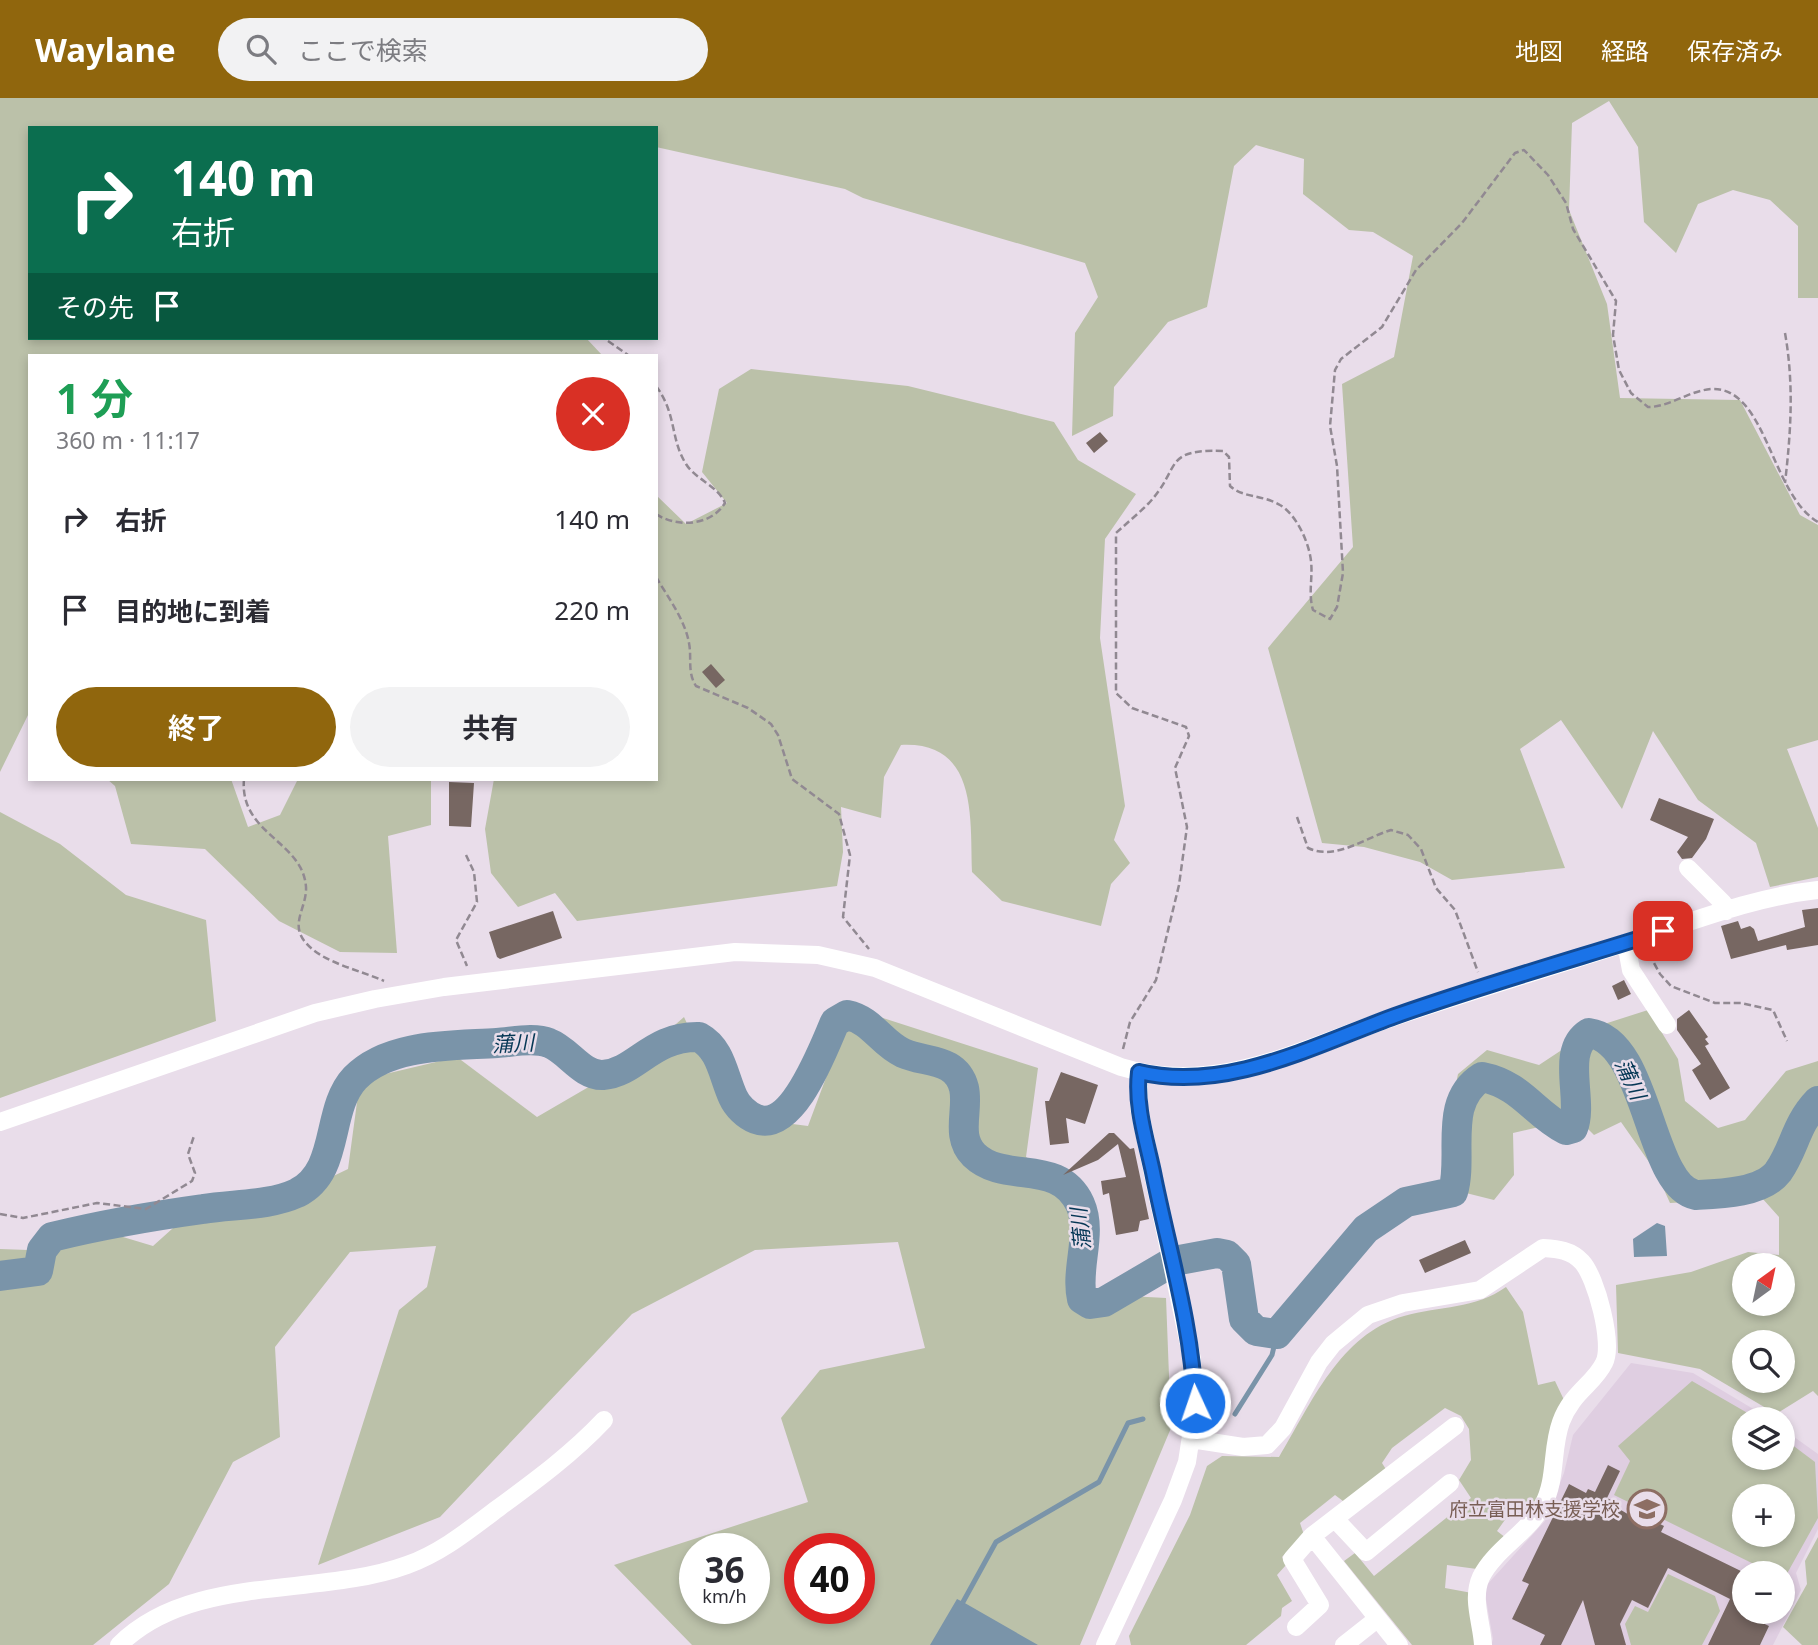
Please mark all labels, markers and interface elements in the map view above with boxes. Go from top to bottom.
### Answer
search box [218,18,708,81]
text: Waylane [35,27,176,72]
icon: search [242,30,280,68]
text: ここで検索 [298,32,428,68]
text: 地図 [1515,34,1563,67]
text: 経路 [1601,34,1649,67]
text: 保存済み [1687,34,1783,67]
text: 140 m [171,144,316,210]
icon: right [56,154,147,245]
text: 右折 [171,210,235,253]
icon: arrive [148,287,186,325]
text: その先 [56,289,134,325]
text: 1 分 [56,369,133,426]
button: close [556,377,630,451]
text: 360 m · 11:17 [56,424,200,456]
icon: right [56,500,94,538]
text: 140 m [554,501,630,537]
text: 右折 [115,502,167,538]
icon: arrive [56,591,94,629]
text: 220 m [554,592,630,628]
text: 目的地に到着 [115,593,271,629]
button: 終了 [56,687,336,767]
button: 共有 [350,687,630,767]
pin [1633,901,1693,961]
icon: arrive [1644,912,1682,950]
water label: 蒲川 [491,1028,537,1058]
water label: 蒲川 [1609,1054,1653,1106]
water label: 蒲川 [1064,1205,1096,1251]
north arrow [1732,1253,1796,1316]
map controls [1732,1253,1795,1624]
button: search [1732,1330,1795,1393]
position arrow [1158,1366,1232,1440]
button: layers [1732,1407,1795,1470]
button: + [1732,1484,1795,1547]
school or university icon: 府立富田林支援学校 [1626,1488,1668,1530]
place label: 府立富田林支援学校 [1449,1496,1620,1522]
speed limit sign: 40 [784,1533,875,1624]
text: 36 [704,1546,745,1593]
button: − [1732,1561,1795,1624]
text: km/h [702,1584,747,1608]

